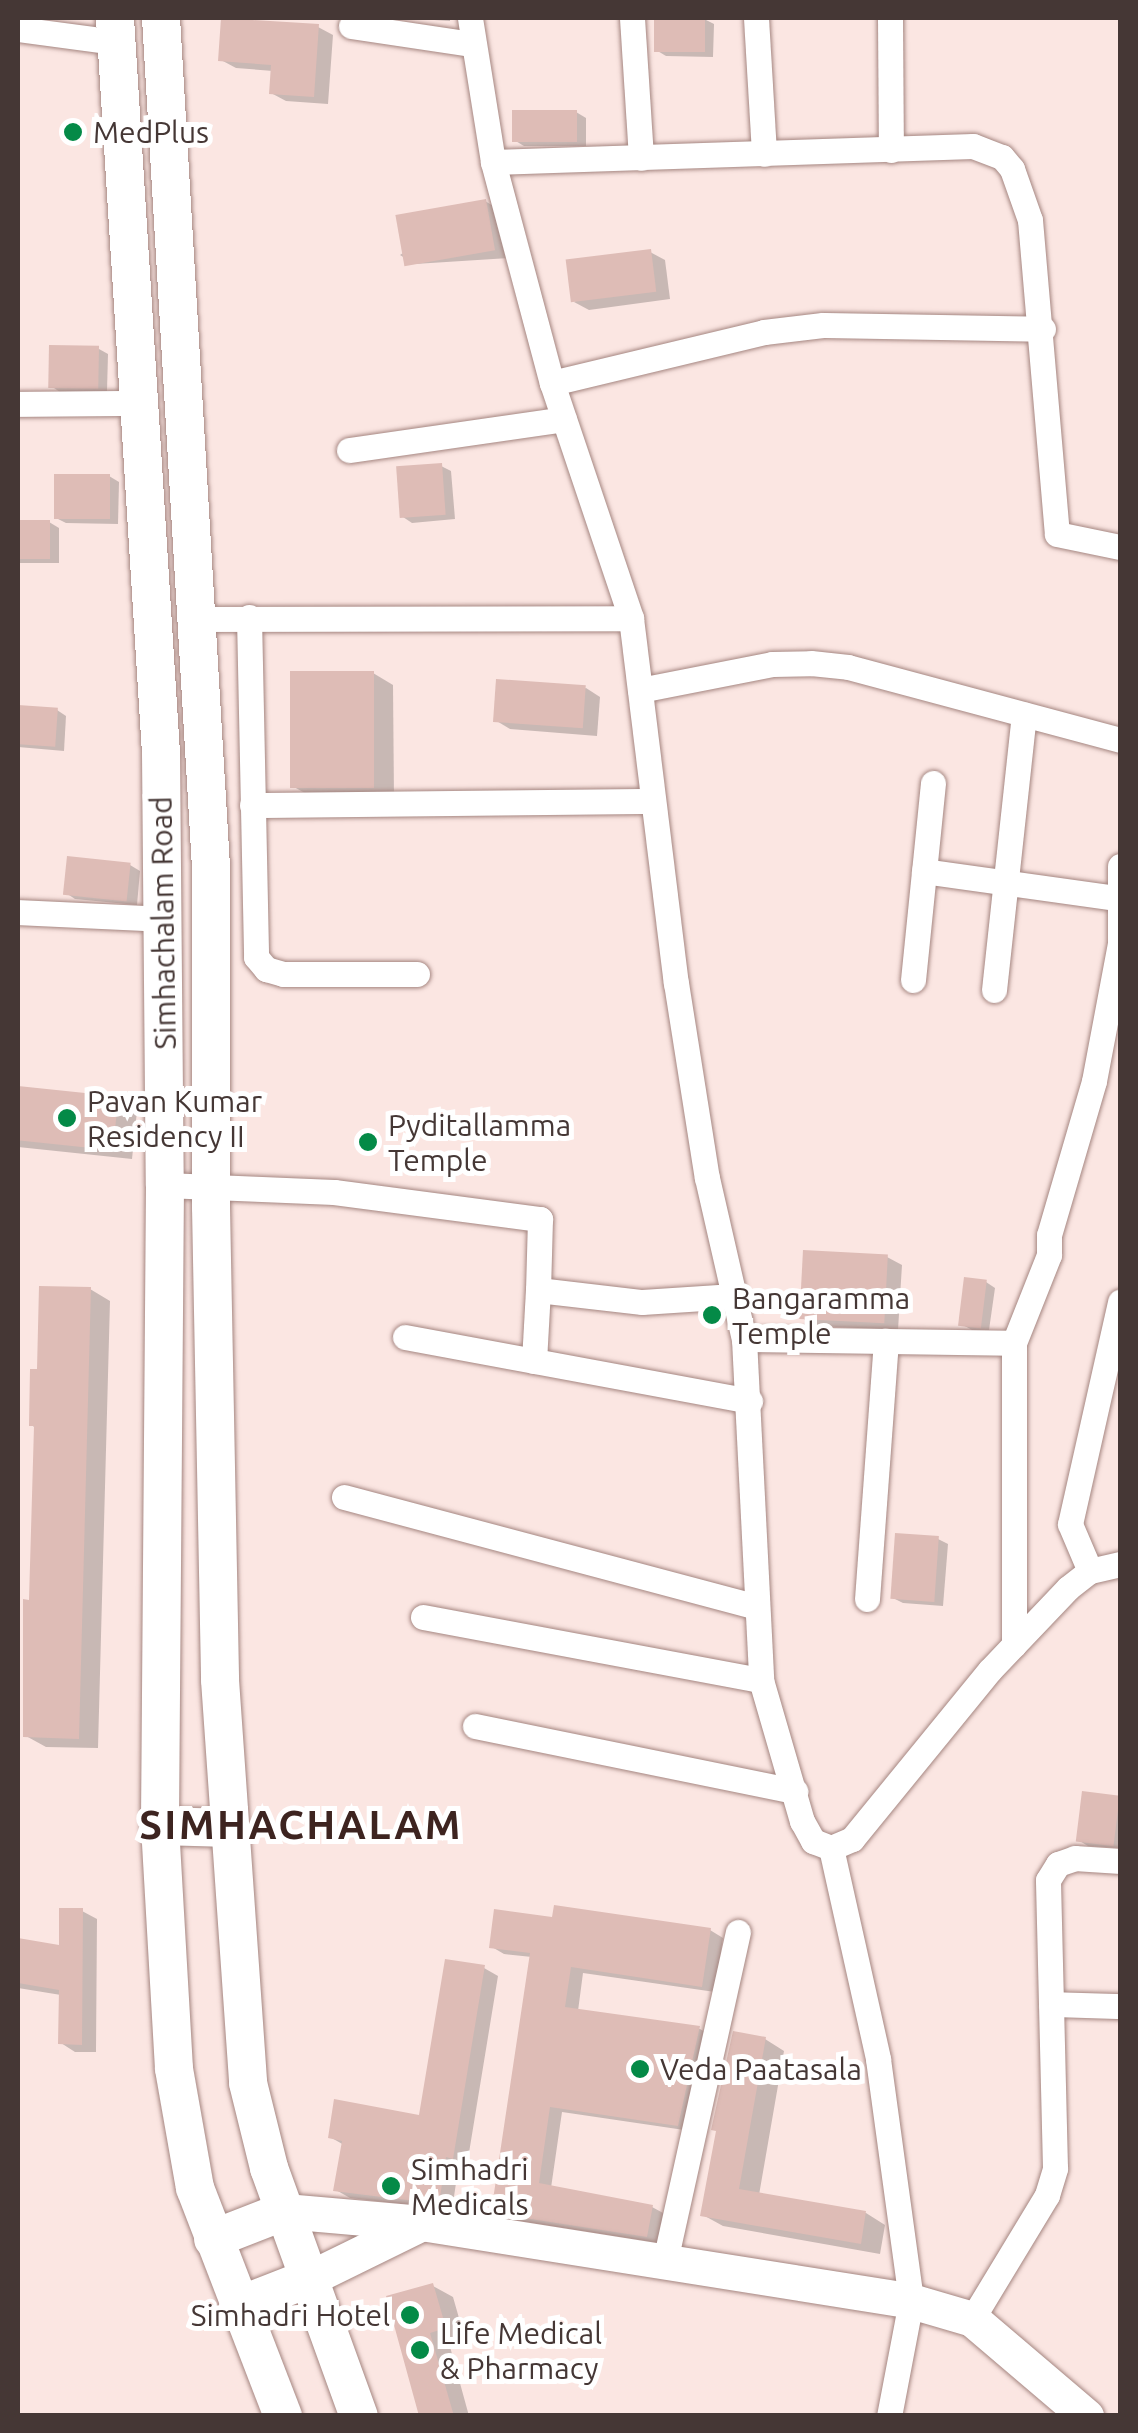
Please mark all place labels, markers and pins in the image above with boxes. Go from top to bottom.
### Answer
place label: MedPlus [93,114,209,150]
marker: MedPlus [62,121,84,143]
place label: Pavan Kumar Residency II [87,1083,262,1154]
marker: Pavan Kumar Residency II [56,1107,78,1129]
place label: Pyditallamma Temple [388,1107,571,1178]
marker: Pyditallamma Temple [357,1131,379,1153]
place label: Bangaramma Temple [732,1280,910,1350]
marker: Bangaramma Temple [701,1304,723,1326]
place label: Veda Paatasala [660,2051,862,2087]
marker: Veda Paatasala [629,2058,651,2080]
place label: Simhadri Medicals [411,2151,529,2222]
marker: Simhadri Medicals [380,2175,402,2197]
place label: Simhadri Hotel [191,2297,390,2333]
marker: Simhadri Hotel [399,2304,421,2326]
place label: Life Medical & Pharmacy [440,2315,602,2386]
marker: Life Medical & Pharmacy [409,2339,431,2361]

